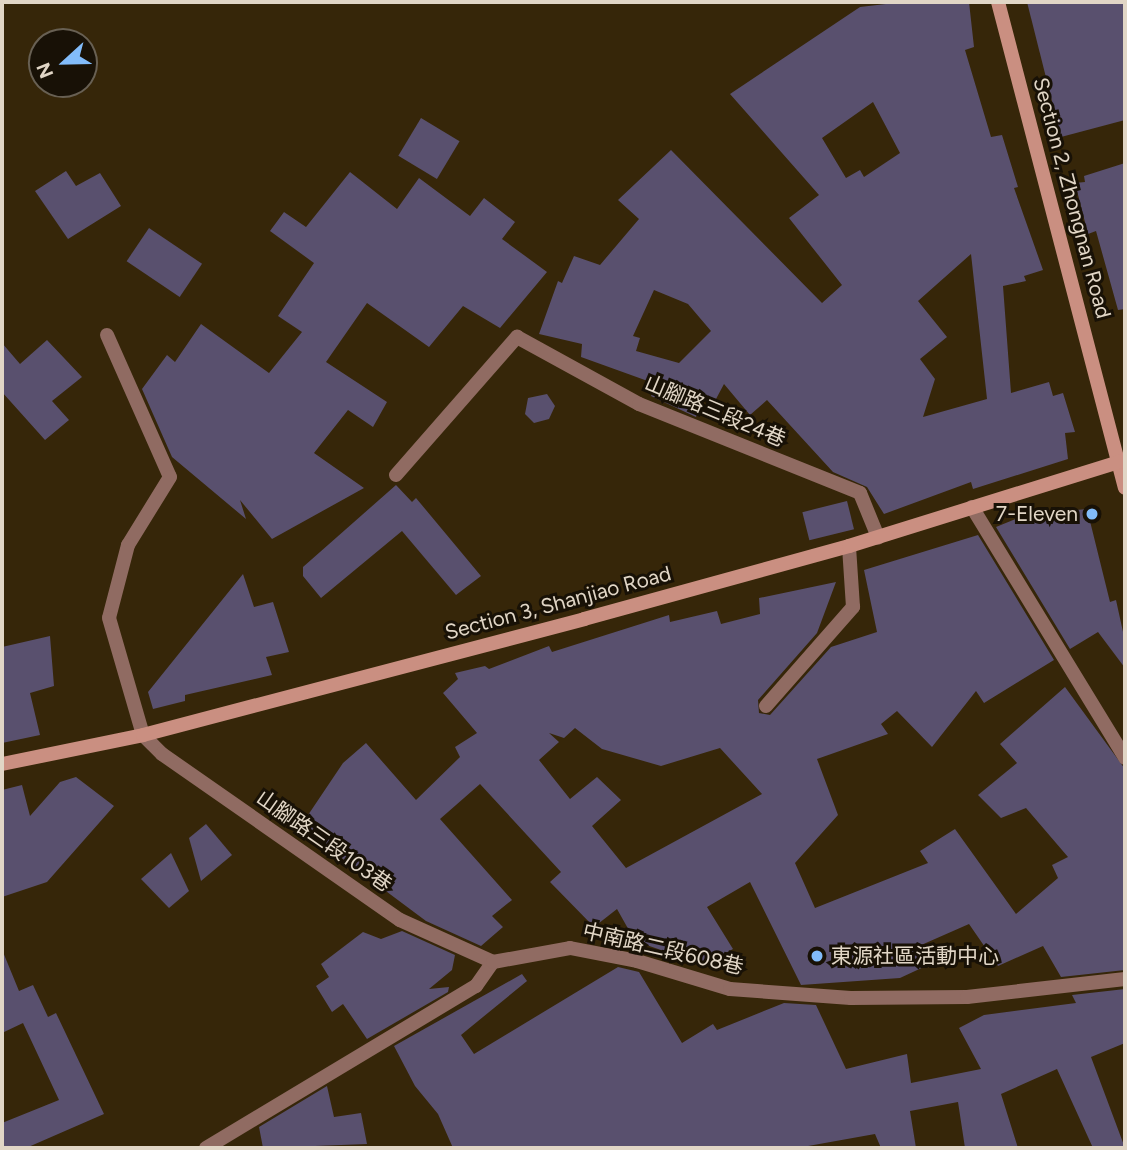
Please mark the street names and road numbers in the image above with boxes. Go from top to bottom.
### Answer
street label: Section 2, Zhongnan Road [1028,75,1116,321]
street label: 山腳路三段24巷 [641,370,789,452]
street label: Section 3, Shanjiao Road [442,561,674,645]
street label: 山腳路三段103巷 [251,785,397,897]
street label: 中南路二段608巷 [580,918,746,980]

